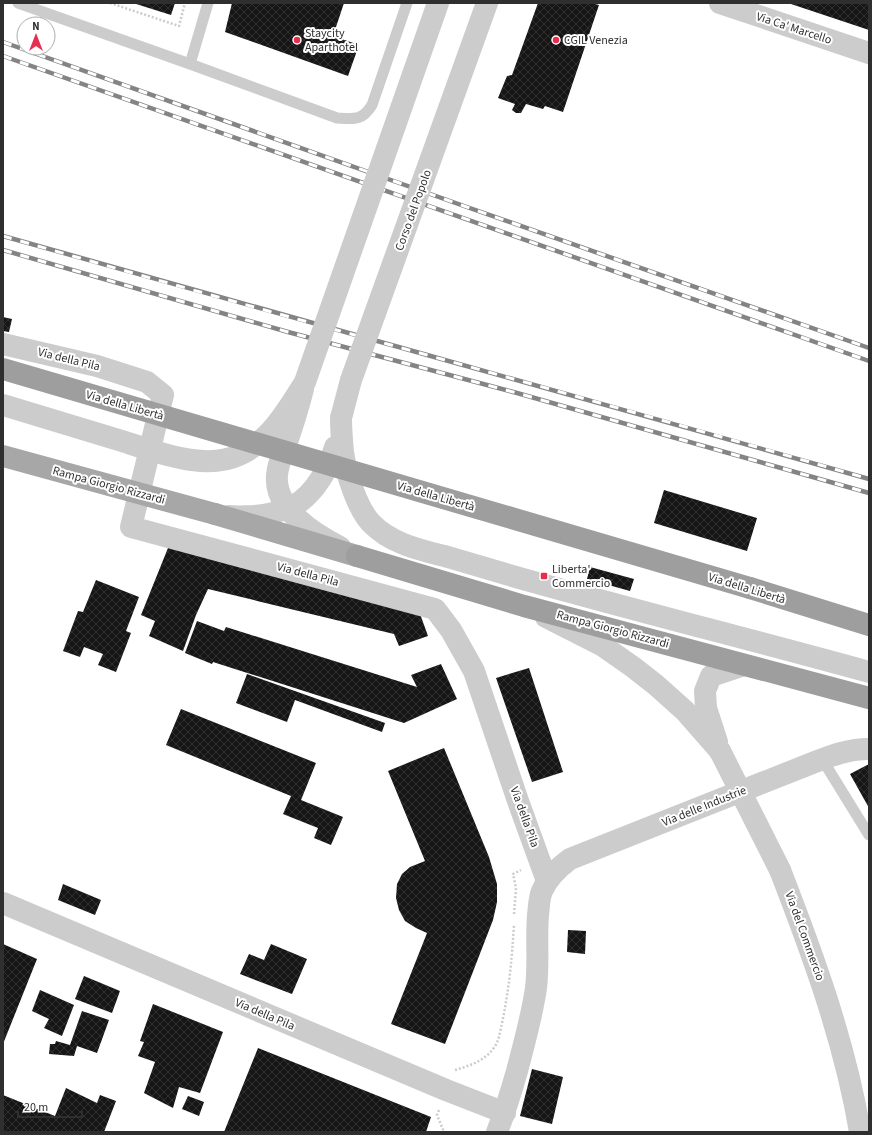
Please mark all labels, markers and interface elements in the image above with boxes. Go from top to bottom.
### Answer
street label: Via Ca' Marcello [754,8,834,49]
north arrow [16,16,56,56]
text: N [32,19,40,34]
place label: Staycity Aparthotel [305,25,358,56]
place label: CGIL Venezia [564,32,628,49]
marker: Staycity Aparthotel [292,35,302,45]
marker: CGIL Venezia [551,35,561,45]
street label: Corso del Popolo [391,167,436,253]
street label: Via della Pila [36,344,102,375]
street label: Via della Libertà [84,386,166,425]
street label: Rampa Giorgio Rizzardi [51,462,167,509]
street label: Via della Libertà [395,477,477,516]
street label: Via della Pila [275,558,341,591]
place label: Liberta' Commercio [552,561,610,592]
street label: Via della Libertà [706,569,788,608]
marker: Liberta' Commercio [539,571,549,581]
street label: Rampa Giorgio Rizzardi [555,606,671,653]
street label: Via delle Industrie [660,782,749,831]
street label: Via della Pila [506,784,543,850]
street label: Via del Commercio [780,889,829,983]
street label: Via della Pila [232,994,297,1035]
scale bar [18,1093,82,1119]
text: 20 m [24,1099,48,1116]

